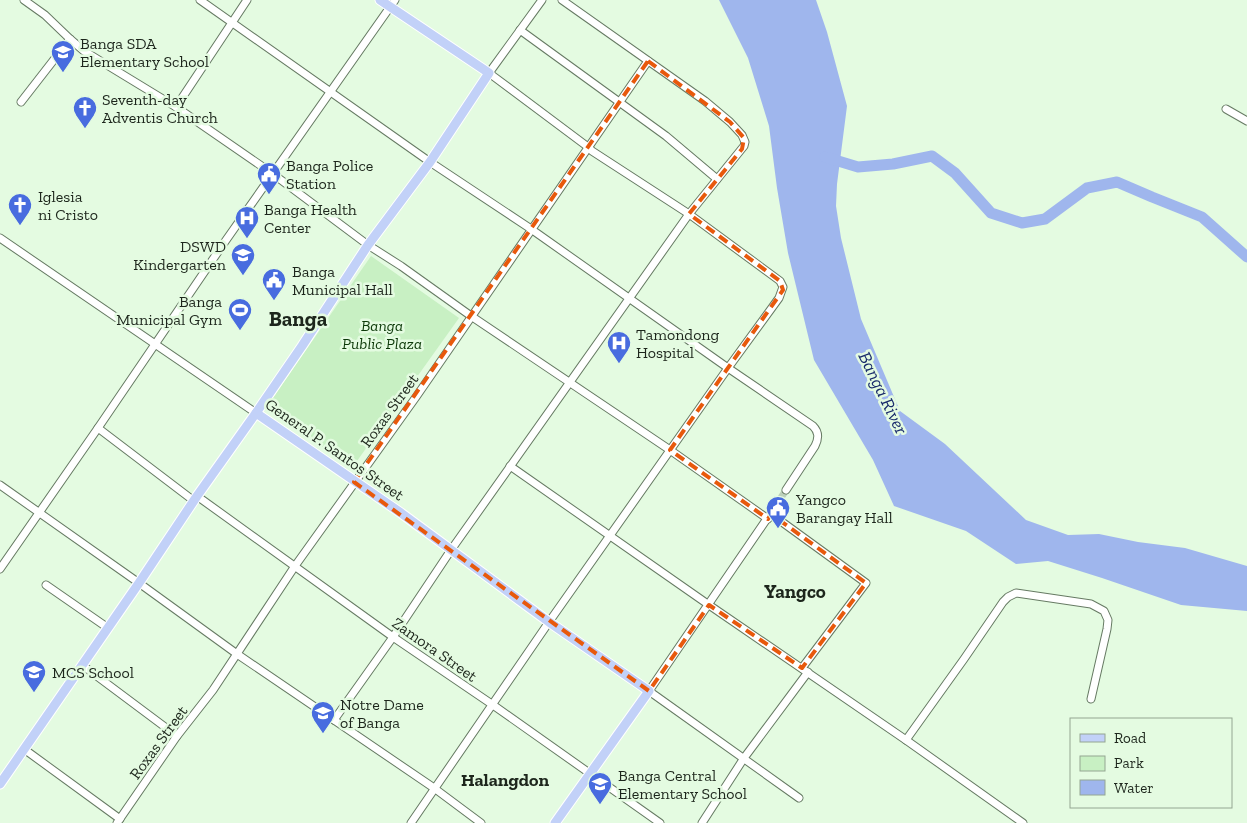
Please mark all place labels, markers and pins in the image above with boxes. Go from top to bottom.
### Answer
place label: Banga SDA Elementary School [80,34,209,71]
school or university icon: Banga SDA Elementary School [50,39,76,73]
place label: Seventh-day Adventis Church [102,90,218,127]
church icon: Seventh-day Adventis Church [72,95,98,129]
place label: Banga Police Station [286,156,373,193]
public building icon: Banga Police Station [256,161,282,195]
place label: Iglesia ni Cristo [38,187,98,224]
church icon: Iglesia ni Cristo [7,192,33,226]
place label: Banga Health Center [264,200,357,237]
hospital icon: Banga Health Center [234,205,260,239]
place label: DSWD Kindergarten [133,237,227,274]
school or university icon: DSWD Kindergarten [230,242,256,276]
place label: Banga Municipal Hall [292,262,393,299]
public building icon: Banga Municipal Hall [261,267,287,301]
place label: Banga Municipal Gym [116,292,222,329]
sports icon: Banga Municipal Gym [227,297,253,331]
place label: Tamondong Hospital [636,325,720,362]
hospital icon: Tamondong Hospital [606,330,632,364]
place label: Yangco Barangay Hall [795,490,893,527]
public building icon: Yangco Barangay Hall [765,495,791,529]
school or university icon: MCS School [21,659,47,693]
place label: MCS School [52,663,134,682]
place label: Notre Dame of Banga [340,695,424,732]
school or university icon: Notre Dame of Banga [310,700,336,734]
place label: Banga Central Elementary School [618,766,747,803]
school or university icon: Banga Central Elementary School [587,771,613,805]

